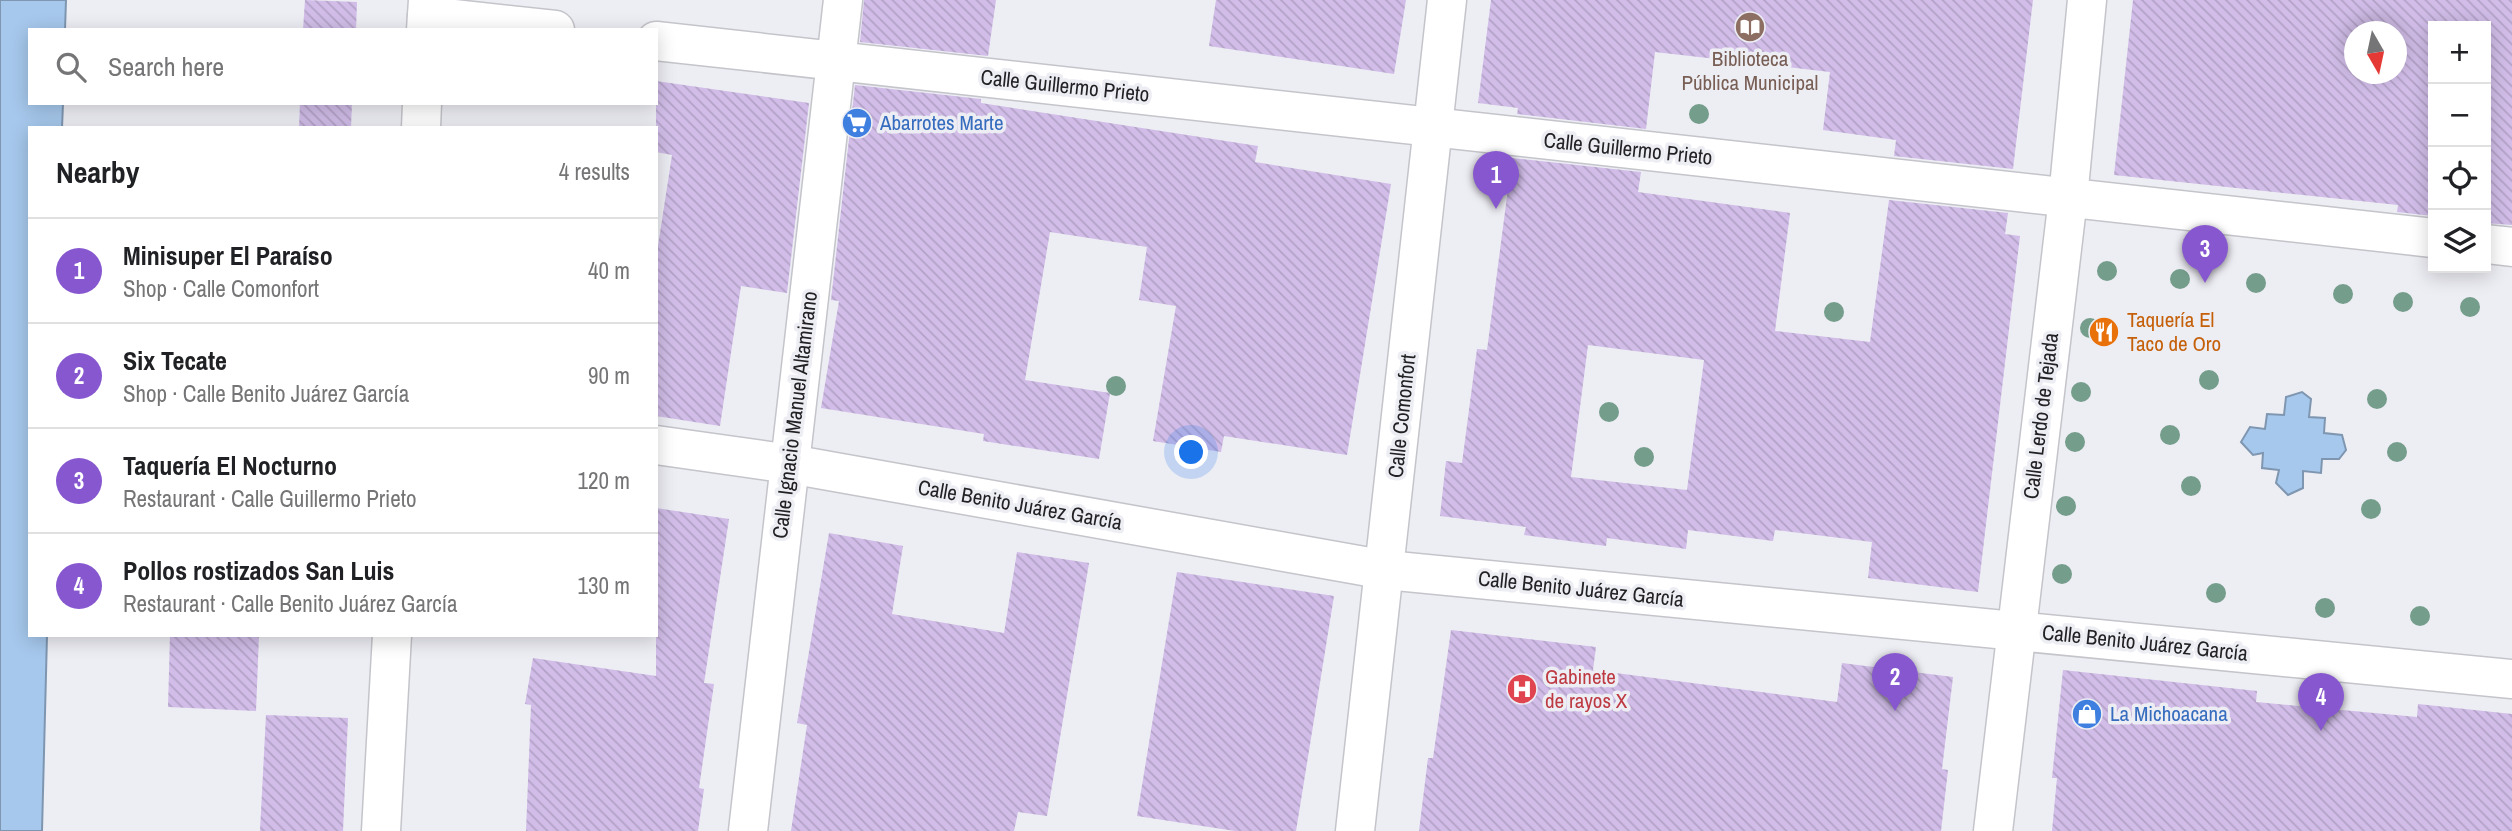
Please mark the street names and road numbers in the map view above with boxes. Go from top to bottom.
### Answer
street label: Calle Guillermo Prieto [979,62,1151,109]
street label: Calle Guillermo Prieto [1542,125,1714,172]
street label: Calle Ignacio Manuel Altamirano [765,290,824,540]
street label: Calle Lerdo de Tejada [2016,331,2065,501]
street label: Calle Comonfort [1381,352,1422,479]
street label: Calle Benito Juárez García [916,472,1125,537]
street label: Calle Benito Juárez García [1477,563,1686,614]
street label: Calle Benito Juárez García [2041,617,2250,668]

